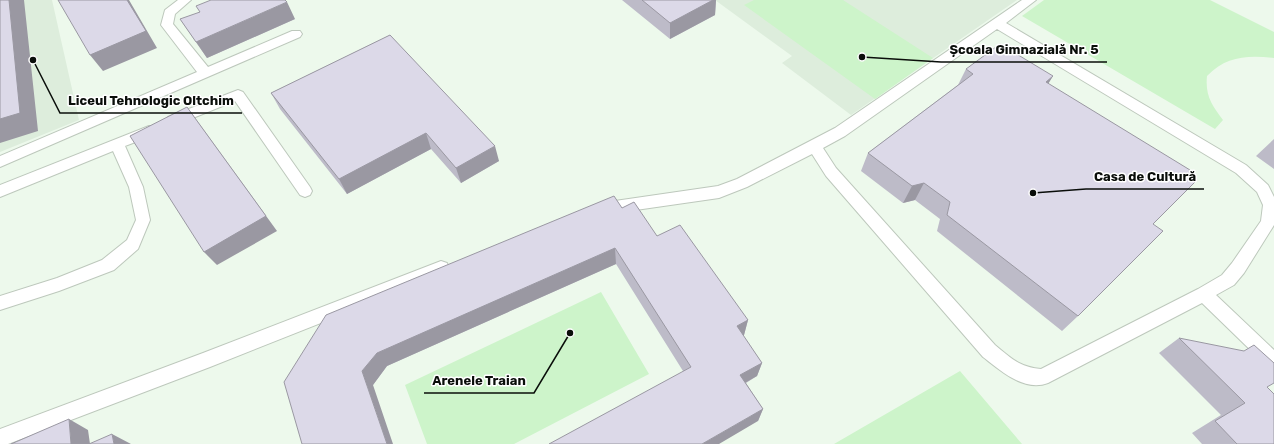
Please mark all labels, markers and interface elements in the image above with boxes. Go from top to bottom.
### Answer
callout: Școala Gimnazială Nr. 5 [941,37,1107,62]
text: Școala Gimnazială Nr. 5 [949,42,1099,57]
callout: Liceul Tehnologic Oltchim [60,88,242,113]
text: Liceul Tehnologic Oltchim [68,93,234,108]
callout: Casa de Cultură [1086,164,1204,189]
text: Casa de Cultură [1094,169,1196,184]
callout: Arenele Traian [424,368,534,393]
text: Arenele Traian [432,373,526,388]

